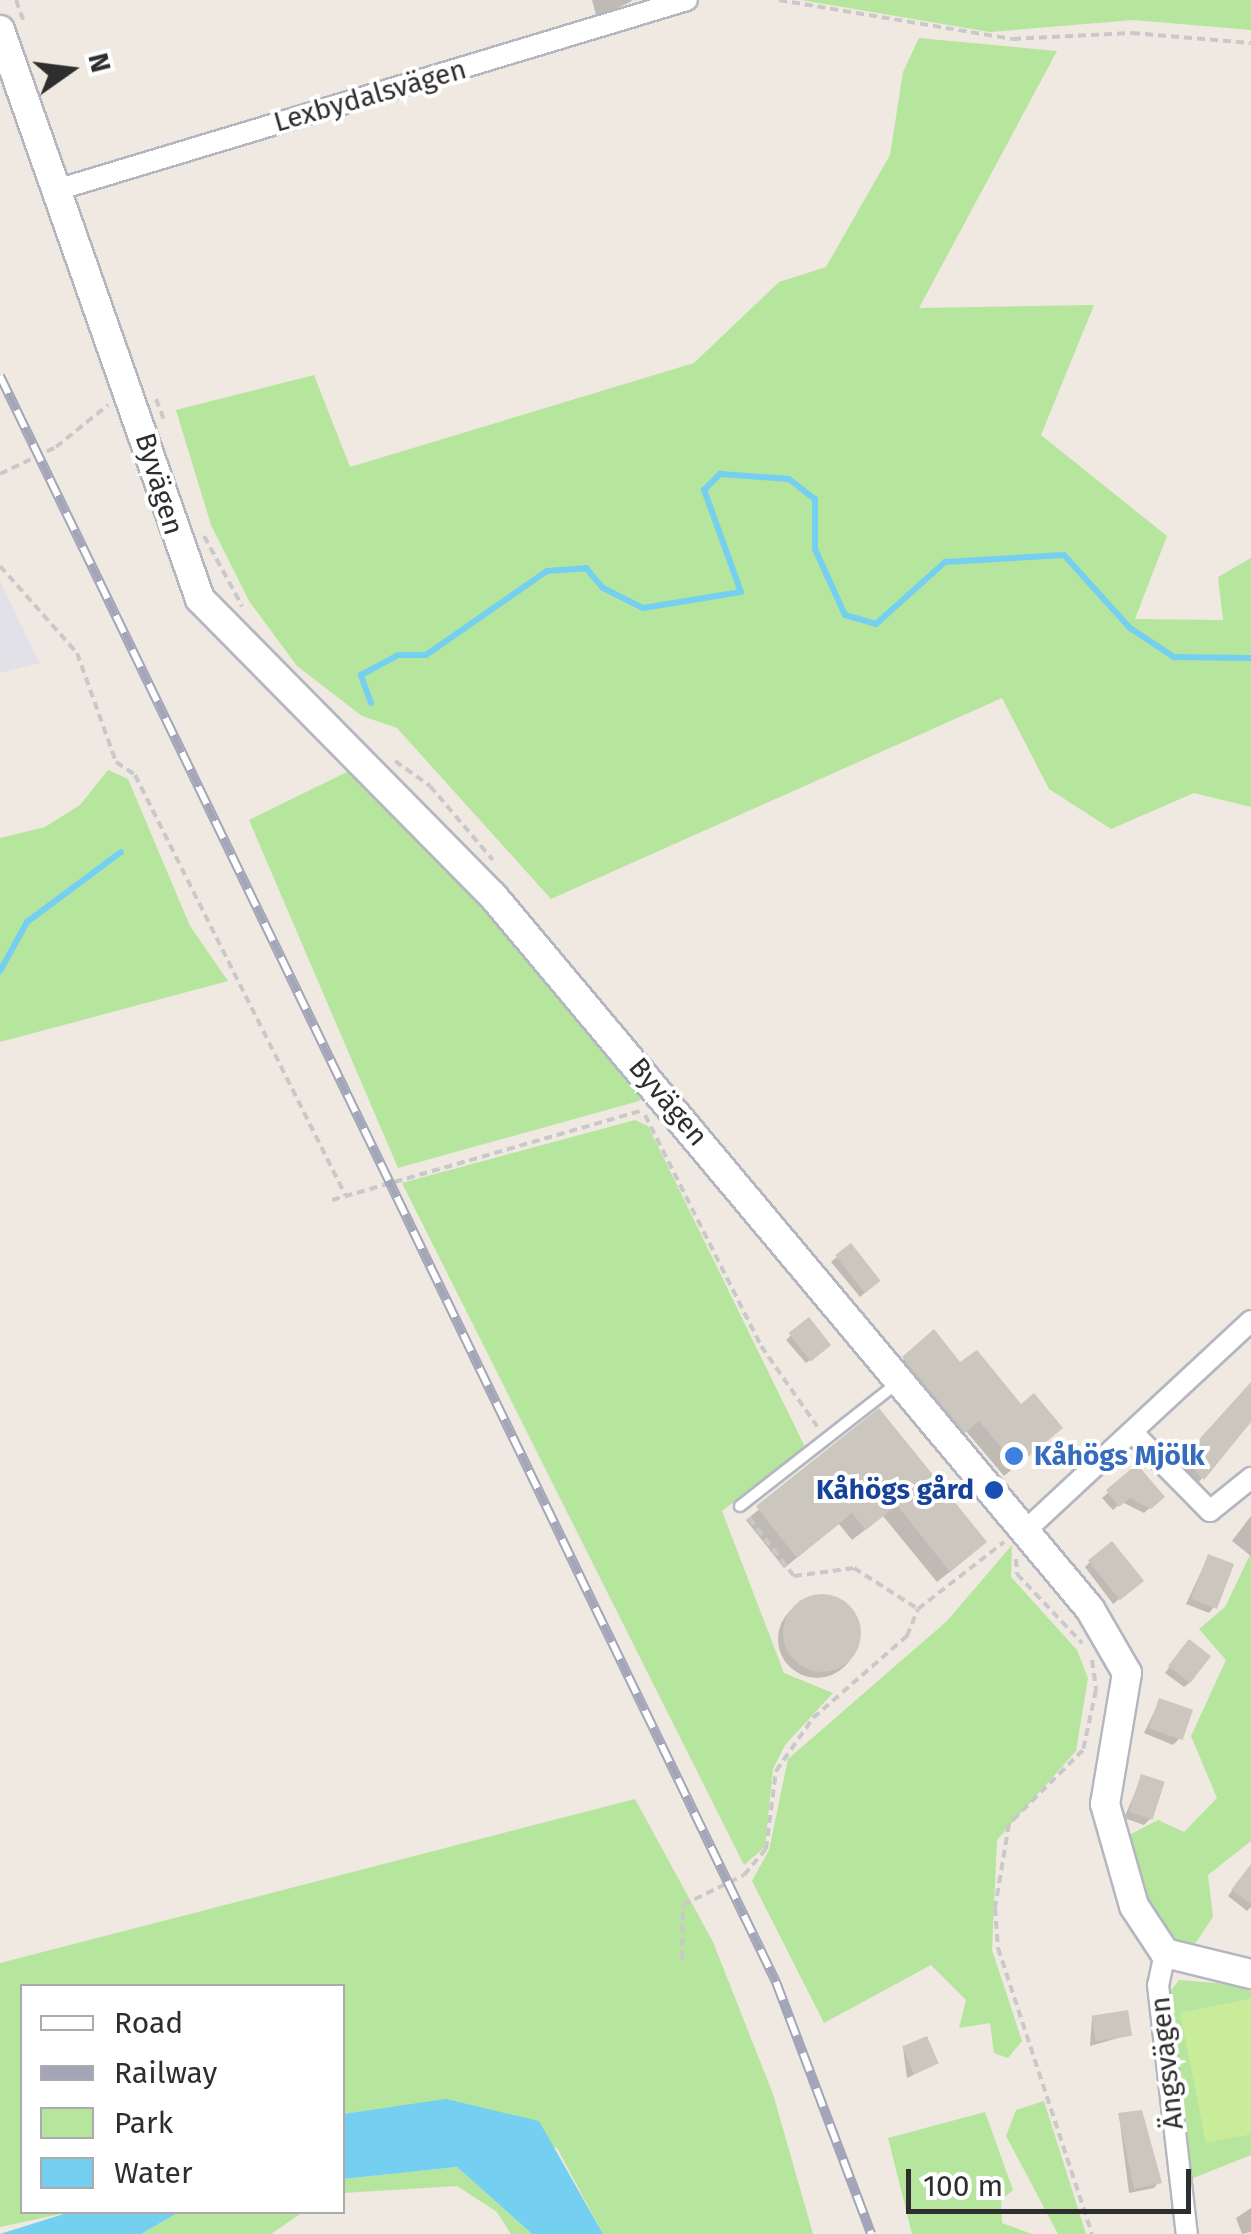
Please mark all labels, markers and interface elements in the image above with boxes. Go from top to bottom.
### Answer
north arrow [20,20,120,120]
text: N [81,50,118,76]
street label: Lexbydalsvägen [270,52,470,140]
street label: Byvägen [128,429,190,539]
street label: Byvägen [621,1051,715,1153]
place label: Kåhögs Mjölk [1034,1439,1205,1473]
marker: Kåhögs Mjölk [1003,1445,1025,1467]
place label: Kåhögs gård [816,1473,974,1507]
marker: Kåhögs gård [983,1479,1005,1501]
legend [20,1984,345,2214]
street label: Ängsvägen [1143,1995,1191,2131]
text: Road [114,2005,183,2041]
text: Railway [114,2055,217,2091]
text: Park [114,2105,173,2141]
scale bar [911,2149,1196,2211]
text: Water [114,2155,193,2191]
text: 100 m [923,2168,1003,2204]

